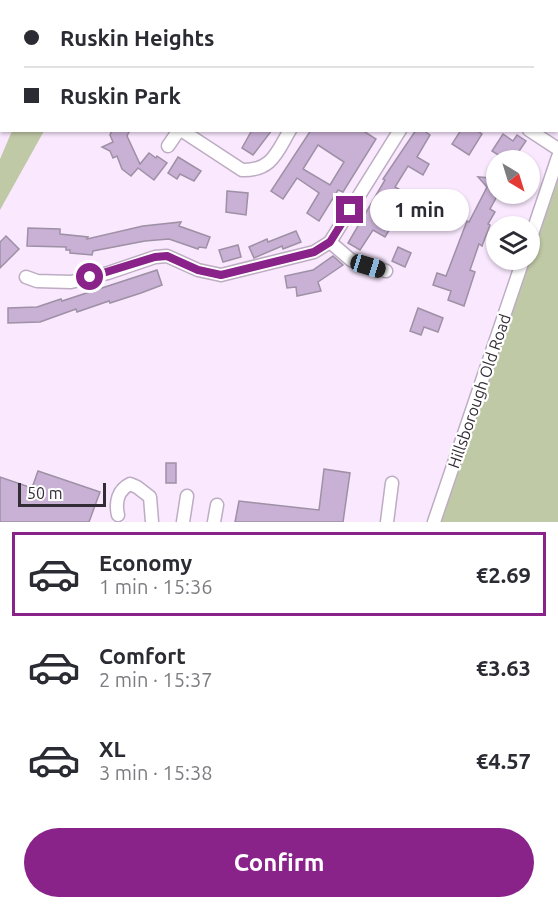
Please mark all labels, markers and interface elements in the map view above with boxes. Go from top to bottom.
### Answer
text: Ruskin Heights [60,25,215,50]
text: Ruskin Park [60,83,181,108]
north arrow [486,150,540,204]
map controls [486,150,540,270]
callout: 1 min [371,189,470,231]
route end [336,196,363,223]
text: 1 min [394,198,445,221]
button: layers [486,216,540,270]
car [348,252,388,280]
route start [76,263,103,290]
street label: Hillsborough Old Road [444,311,514,471]
scale bar [18,480,106,508]
text: 50 m [27,484,63,502]
icon: car [27,547,81,601]
text: Economy [99,550,192,575]
text: €2.69 [476,562,531,587]
text: 1 min · 15:36 [99,575,213,598]
icon: car [27,640,81,694]
text: Comfort [99,643,186,668]
text: €3.63 [476,655,531,680]
text: 2 min · 15:37 [99,668,213,691]
icon: car [27,733,81,787]
text: XL [99,736,126,761]
text: €4.57 [476,748,531,773]
text: 3 min · 15:38 [99,761,213,784]
button: Confirm [24,828,534,897]

